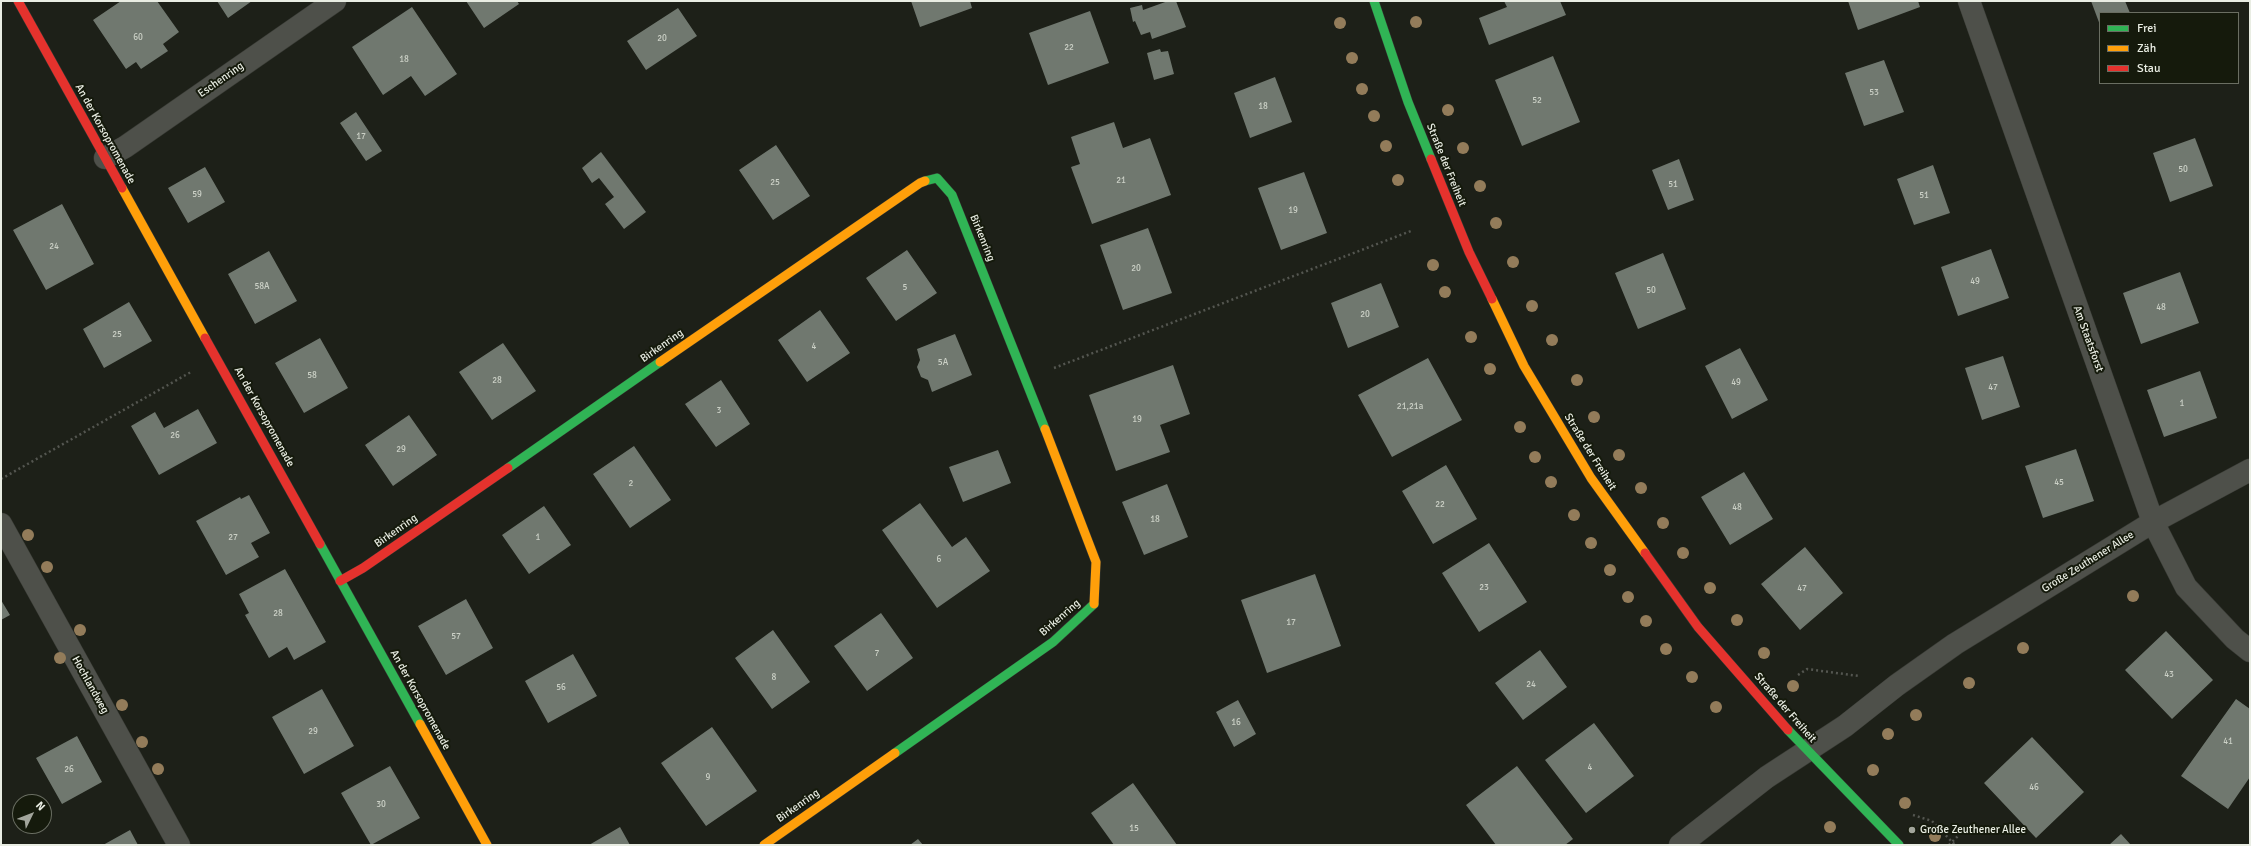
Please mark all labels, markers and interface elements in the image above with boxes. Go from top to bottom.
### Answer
legend [2099,12,2239,84]
text: Frei [2137,21,2156,36]
house number: 60 [133,33,143,43]
house number: 20 [657,34,667,44]
text: Zäh [2137,41,2156,56]
house number: 22 [1064,43,1074,53]
house number: 18 [399,55,409,65]
street label: Eschenring [196,59,246,101]
text: Stau [2137,61,2161,76]
street label: An der Korsopromenade [72,82,138,186]
house number: 53 [1869,88,1879,98]
house number: 52 [1532,96,1542,106]
house number: 18 [1258,102,1268,112]
street label: Straße der Freiheit [1423,122,1469,208]
house number: 17 [356,132,366,142]
house number: 50 [2178,165,2188,175]
house number: 21 [1116,176,1126,186]
house number: 25 [770,178,780,188]
house number: 51 [1668,180,1678,190]
house number: 59 [192,190,202,200]
house number: 51 [1919,191,1929,201]
house number: 19 [1288,206,1298,216]
street label: Birkenring [967,213,997,263]
house number: 24 [49,242,59,252]
house number: 20 [1131,264,1141,274]
house number: 49 [1970,277,1980,287]
house number: 58A [254,282,270,292]
house number: 5 [903,283,907,293]
house number: 50 [1646,286,1656,296]
house number: 48 [2156,303,2166,313]
street label: Am Staatsforst [2070,304,2106,374]
house number: 20 [1360,310,1370,320]
street label: Birkenring [638,326,686,366]
house number: 25 [112,330,122,340]
house number: 4 [812,342,816,352]
house number: 5A [938,358,948,368]
street label: An der Korsopromenade [231,365,297,469]
house number: 58 [307,371,317,381]
house number: 28 [492,376,502,386]
house number: 49 [1731,378,1741,388]
house number: 47 [1988,383,1998,393]
house number: 1 [2180,399,2184,409]
house number: 21,21a [1397,402,1423,412]
house number: 3 [717,406,721,416]
street label: Straße der Freiheit [1561,411,1619,493]
house number: 19 [1132,415,1142,425]
house number: 26 [170,431,180,441]
house number: 29 [396,445,406,455]
house number: 45 [2054,478,2064,488]
house number: 2 [629,479,633,489]
house number: 22 [1435,500,1445,510]
house number: 48 [1732,503,1742,513]
street label: Birkenring [372,511,420,551]
house number: 18 [1150,515,1160,525]
street label: Große Zeuthener Allee [2040,528,2136,596]
house number: 27 [228,533,238,543]
house number: 1 [536,533,540,543]
house number: 6 [937,555,941,565]
house number: 23 [1479,583,1489,593]
house number: 47 [1797,584,1807,594]
street label: Birkenring [1037,597,1083,639]
house number: 28 [273,609,283,619]
house number: 17 [1286,618,1296,628]
house number: 57 [451,632,461,642]
street label: An der Korsopromenade [387,648,453,752]
house number: 7 [875,649,879,659]
street label: Hochlandweg [69,654,111,716]
street label: Straße der Freiheit [1751,670,1819,746]
house number: 43 [2164,670,2174,680]
house number: 8 [772,673,776,683]
house number: 24 [1526,680,1536,690]
house number: 56 [556,683,566,693]
house number: 16 [1231,718,1241,728]
house number: 29 [308,727,318,737]
house number: 41 [2223,737,2233,747]
house number: 4 [1588,763,1592,773]
house number: 26 [64,765,74,775]
house number: 9 [706,773,710,783]
house number: 46 [2029,783,2039,793]
street label: Birkenring [774,786,822,826]
north arrow [12,794,52,834]
text: N [33,799,48,813]
house number: 30 [376,800,386,810]
place label: Große Zeuthener Allee [1920,823,2026,837]
house number: 15 [1129,824,1139,834]
marker: Große Zeuthener Allee [1907,825,1917,835]

